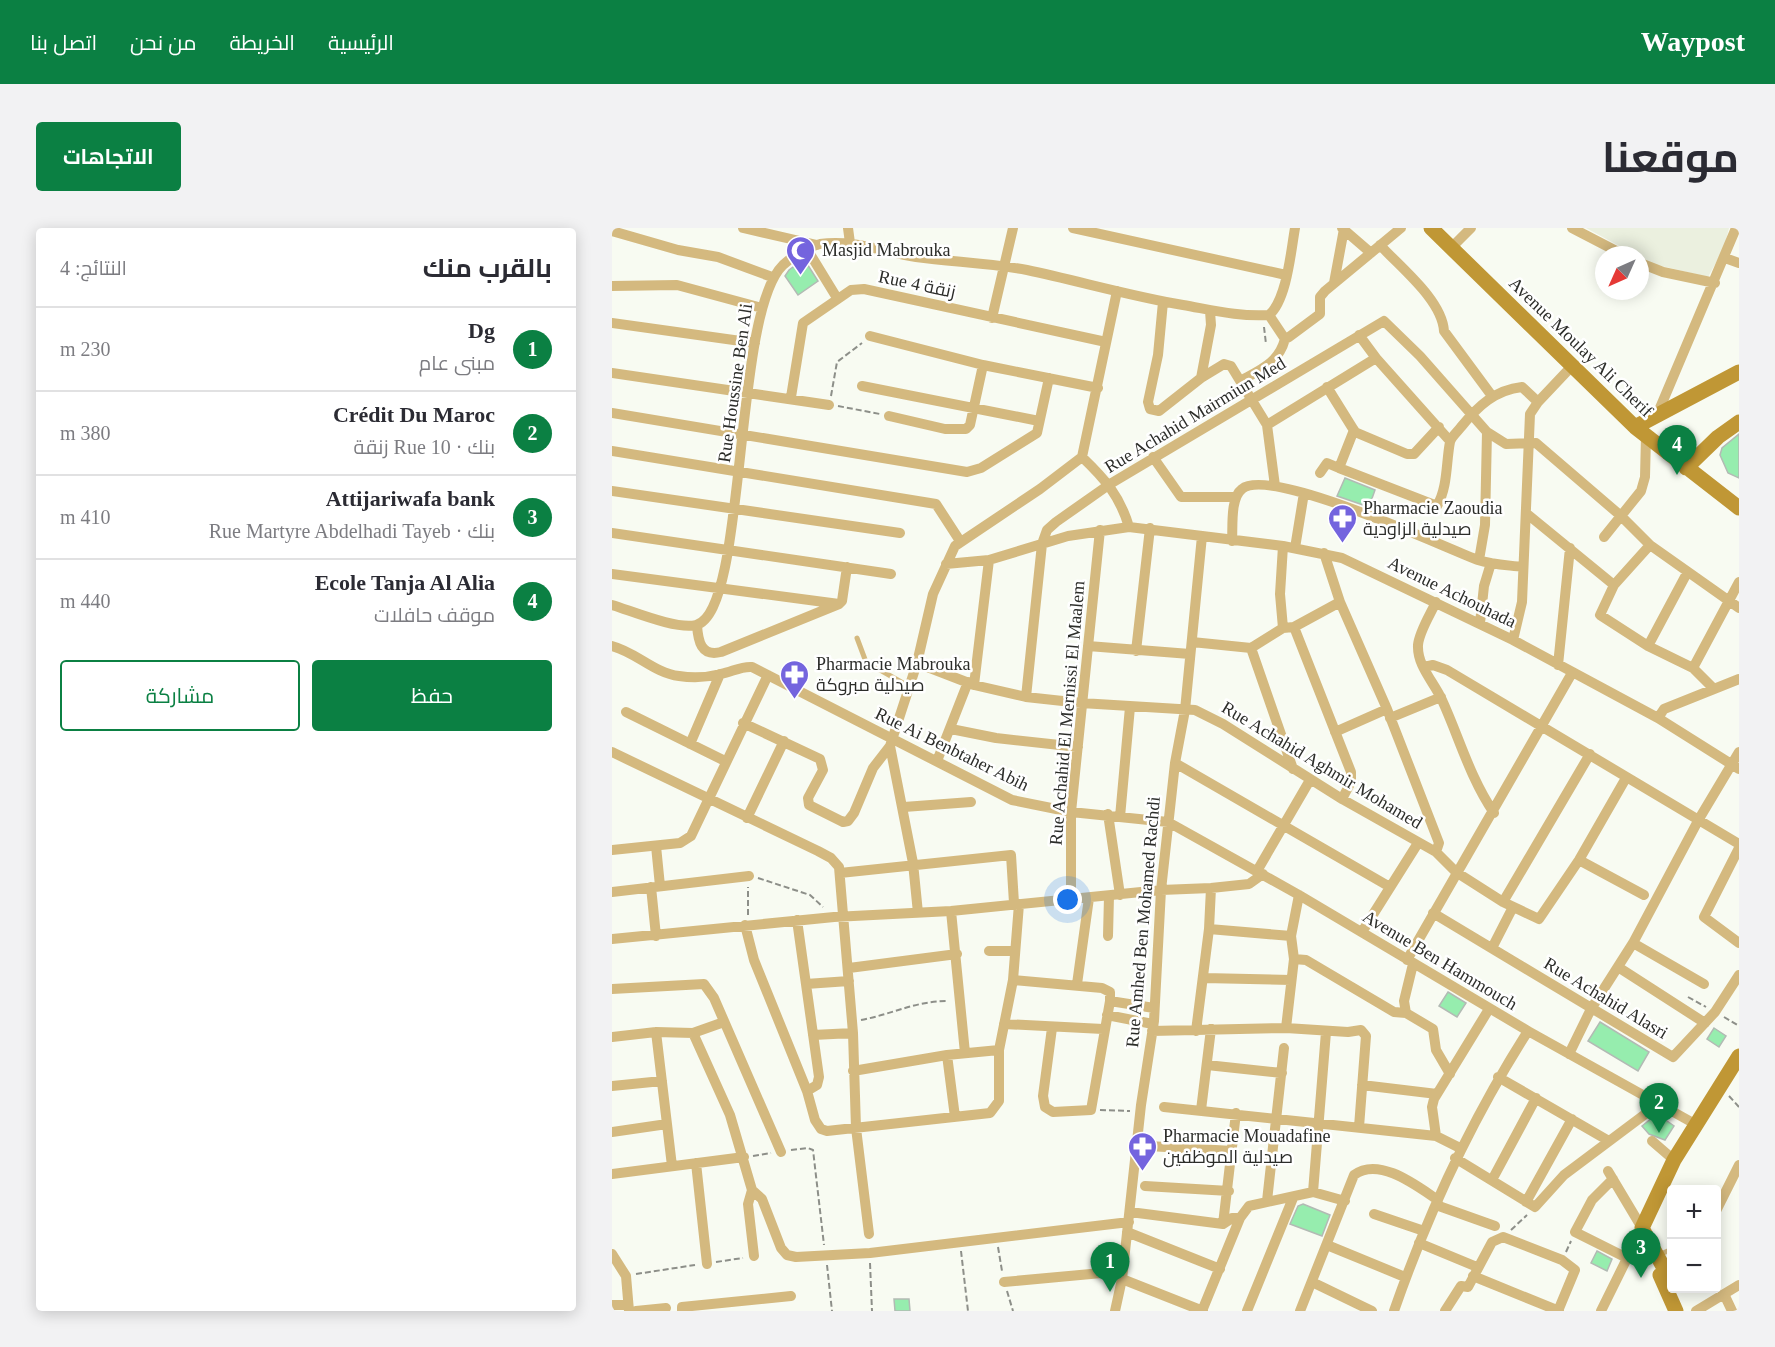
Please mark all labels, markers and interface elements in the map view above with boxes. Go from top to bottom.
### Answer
text: Waypost [1641,26,1745,57]
text: اتصل بنا [30,31,97,55]
text: من نحن [130,31,196,55]
text: الخريطة [229,31,295,55]
text: الرئيسية [328,31,394,55]
button: الاتجاهات [36,122,181,191]
text: موقعنا [1602,135,1739,181]
mosque icon: Masjid Mabrouka [785,234,817,276]
place label: Masjid Mabrouka [822,240,950,260]
north arrow [1595,246,1649,300]
text: بالقرب منك [423,254,552,283]
text: النتائج: 4 [60,257,127,279]
street label: Rue 4 زنقة [876,266,957,303]
street label: Avenue Moulay Ali Cherif [1505,273,1657,421]
street label: Rue Houssine Ben Ali [714,302,756,464]
text: Dg [468,318,495,343]
text: 230 m [60,338,111,360]
text: 1 [528,338,538,360]
text: مبنى عام [419,352,495,374]
street label: Rue Achahid Mairmiun Med [1101,353,1289,477]
text: Crédit Du Maroc [333,402,495,427]
text: 380 m [60,422,111,444]
text: 2 [528,422,538,444]
pin: 4 [1658,426,1696,475]
text: بنك · Rue 10 زنقة [354,436,495,458]
text: Attijariwafa bank [326,486,495,511]
place label: Pharmacie Zaoudia صيدلية الزاودية [1363,498,1502,540]
pharmacy icon: Pharmacie Zaoudia صيدلية الزاودية [1326,502,1358,544]
text: 410 m [60,506,111,528]
text: 3 [528,506,538,528]
text: بنك · Rue Martyre Abdelhadi Tayeb [209,520,495,542]
street label: Avenue Achouhada [1385,552,1519,632]
text: Ecole Tanja Al Alia [315,570,495,595]
street label: Rue Achahid El Mernissi El Maalem [1045,580,1089,846]
text: 440 m [60,590,111,612]
text: 4 [528,590,538,612]
text: موقف حافلات [374,604,495,626]
place label: Pharmacie Mabrouka صيدلية مبروكة [816,654,970,696]
pharmacy icon: Pharmacie Mabrouka صيدلية مبروكة [779,658,811,700]
button: مشاركة [60,660,300,731]
button: حفظ [312,660,552,731]
street label: Rue Achahid Aghmir Mohamed [1218,697,1426,833]
street label: Rue Ai Benbtaher Abih [872,703,1032,795]
street label: Rue Amhed Ben Mohamed Rachdi [1122,796,1164,1048]
your location [1053,885,1082,914]
street label: Avenue Ben Hammouch [1359,906,1521,1014]
street label: Rue Achahid Alasri [1540,953,1672,1043]
pin: 2 [1640,1084,1678,1133]
place label: Pharmacie Mouadafine صيدلية الموظفين [1163,1126,1330,1168]
pharmacy icon: Pharmacie Mouadafine صيدلية الموظفين [1126,1130,1158,1172]
map controls [1667,1185,1721,1293]
button: + [1667,1185,1721,1239]
pin: 3 [1622,1228,1660,1278]
button: − [1667,1239,1721,1293]
pin: 1 [1090,1242,1130,1292]

